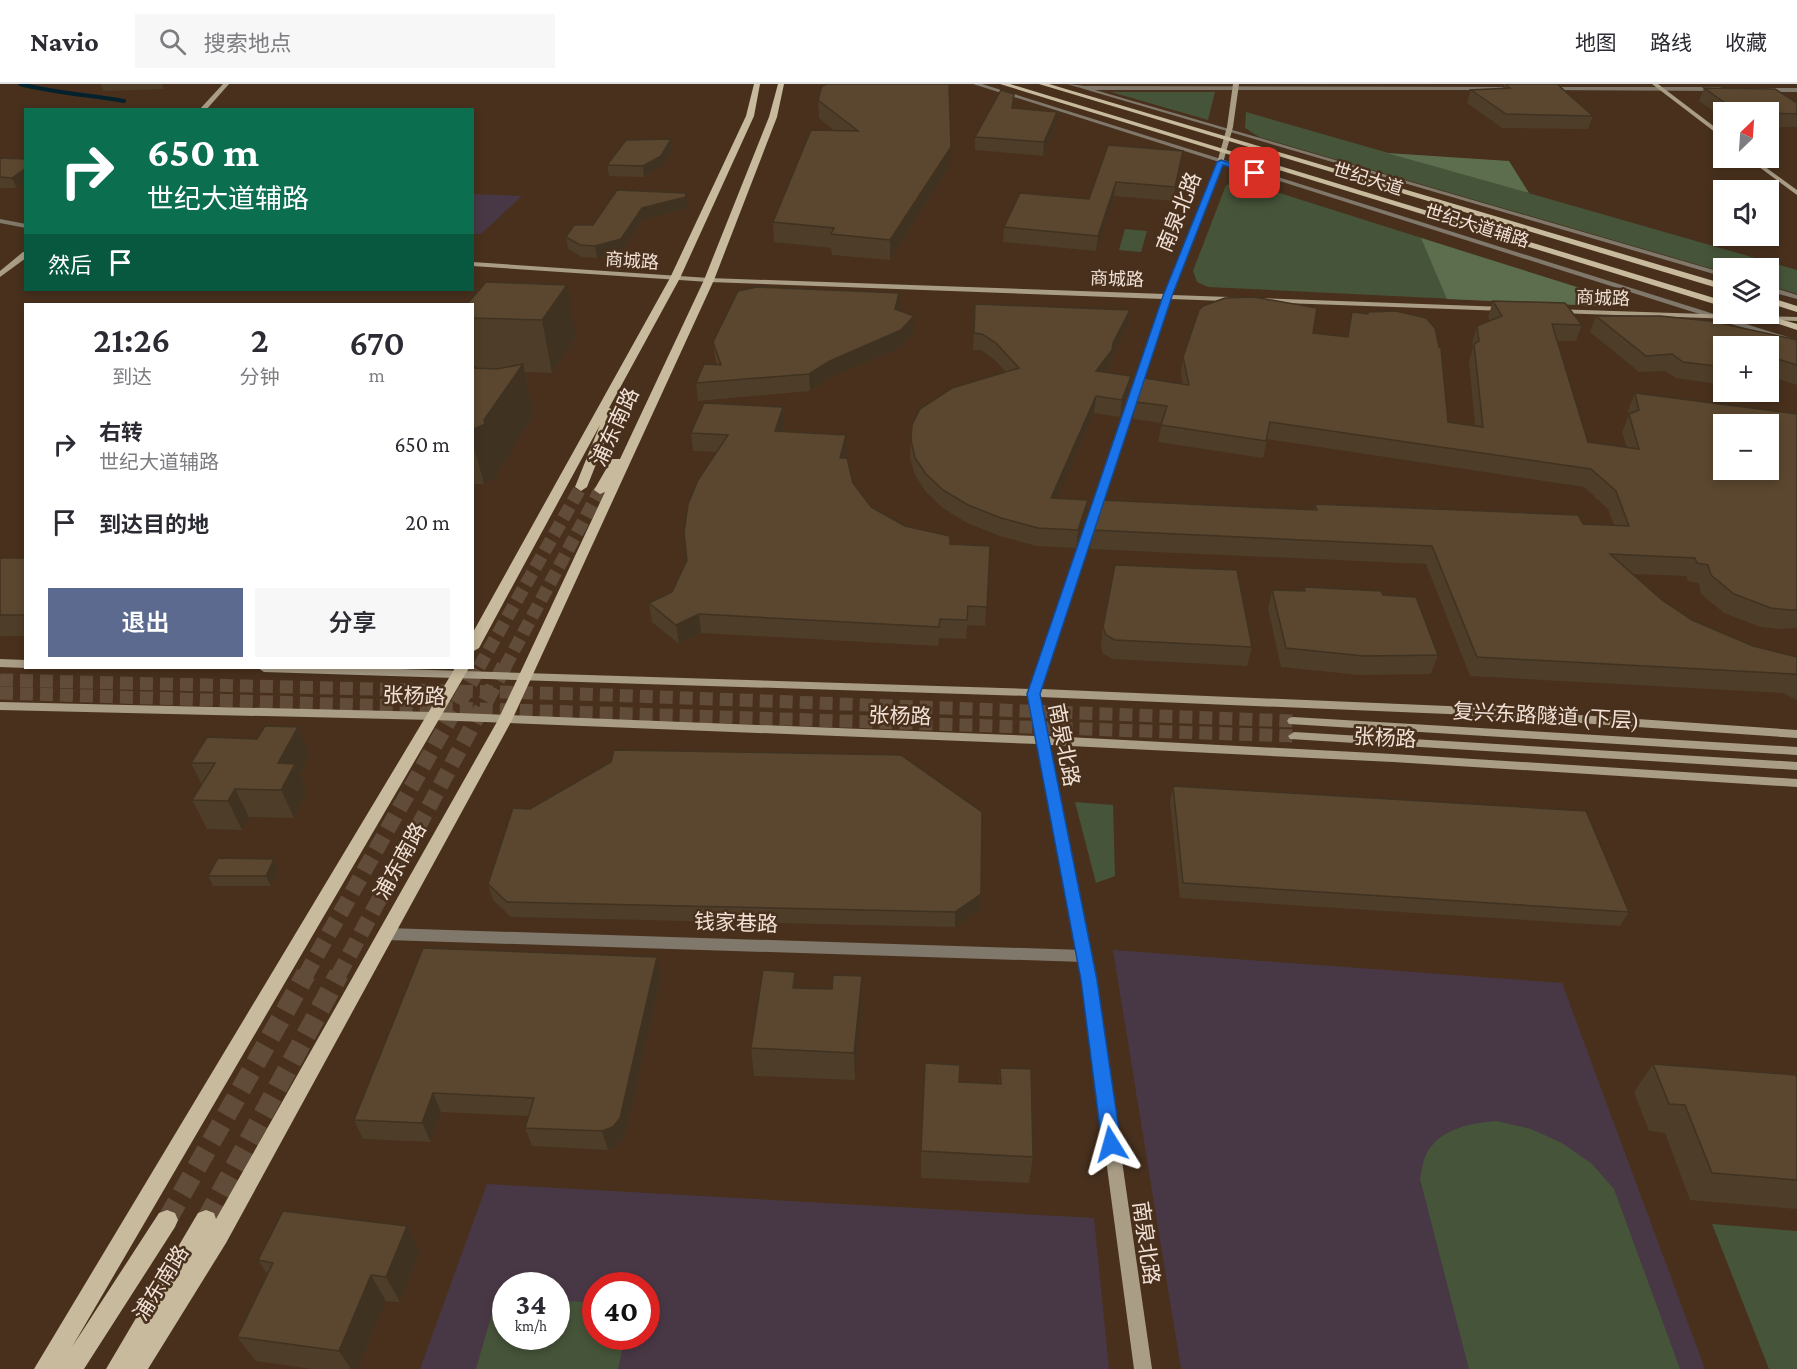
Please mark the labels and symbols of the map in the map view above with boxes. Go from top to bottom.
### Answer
north arrow [1713,102,1779,168]
pin [1229,147,1280,198]
street label: 世纪大道 [1331,159,1405,199]
street label: 南泉北路 [1152,169,1206,255]
street label: 世纪大道辅路 [1422,201,1532,251]
street label: 商城路 [604,249,660,273]
street label: 商城路 [1090,268,1144,290]
street label: 商城路 [1576,287,1630,309]
street label: 浦东南路 [586,384,644,470]
street label: 张杨路 [382,683,446,709]
street label: 复兴东路隧道 (下层) [1452,699,1640,733]
street label: 南泉北路 [1044,701,1084,789]
street label: 张杨路 [868,703,932,729]
street label: 张杨路 [1353,724,1417,752]
street label: 浦东南路 [369,818,431,904]
street label: 钱家巷路 [694,910,778,936]
position arrow [1079,1112,1143,1176]
street label: 南泉北路 [1128,1200,1164,1286]
street label: 浦东南路 [129,1241,193,1325]
speed limit sign: 40 [582,1272,660,1350]

